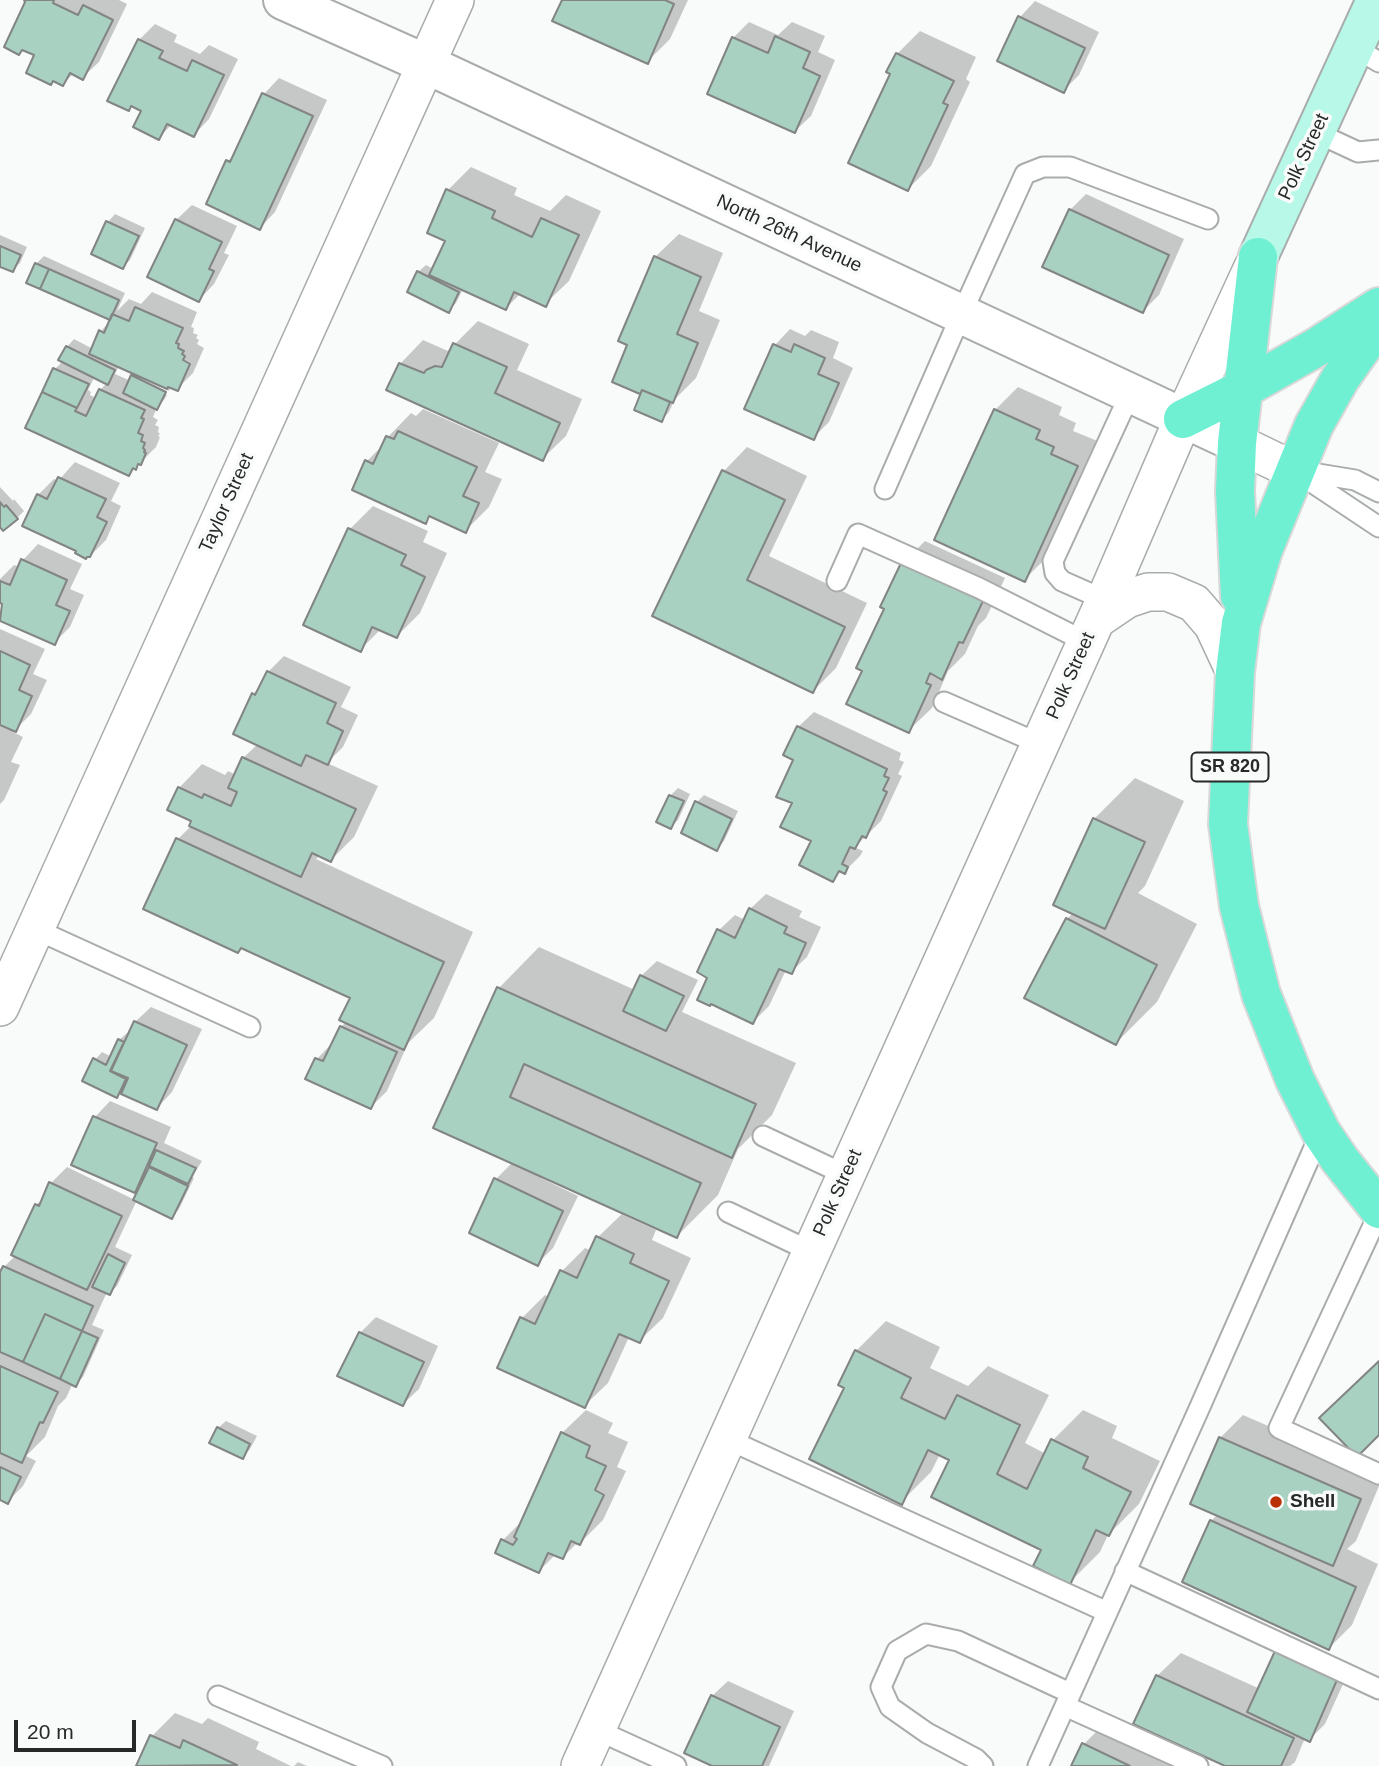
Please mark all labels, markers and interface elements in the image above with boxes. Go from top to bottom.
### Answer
street label: Polk Street [1274,110,1334,204]
street label: North 26th Avenue [713,190,865,278]
street label: Taylor Street [195,450,259,556]
street label: Polk Street [1042,629,1100,723]
road number: SR 820 [1192,752,1268,782]
street label: Polk Street [809,1146,867,1240]
place label: Shell [1290,1491,1335,1513]
marker: Shell [1268,1494,1284,1510]
scale bar [18,1706,140,1750]
text: 20 m [27,1720,74,1743]

